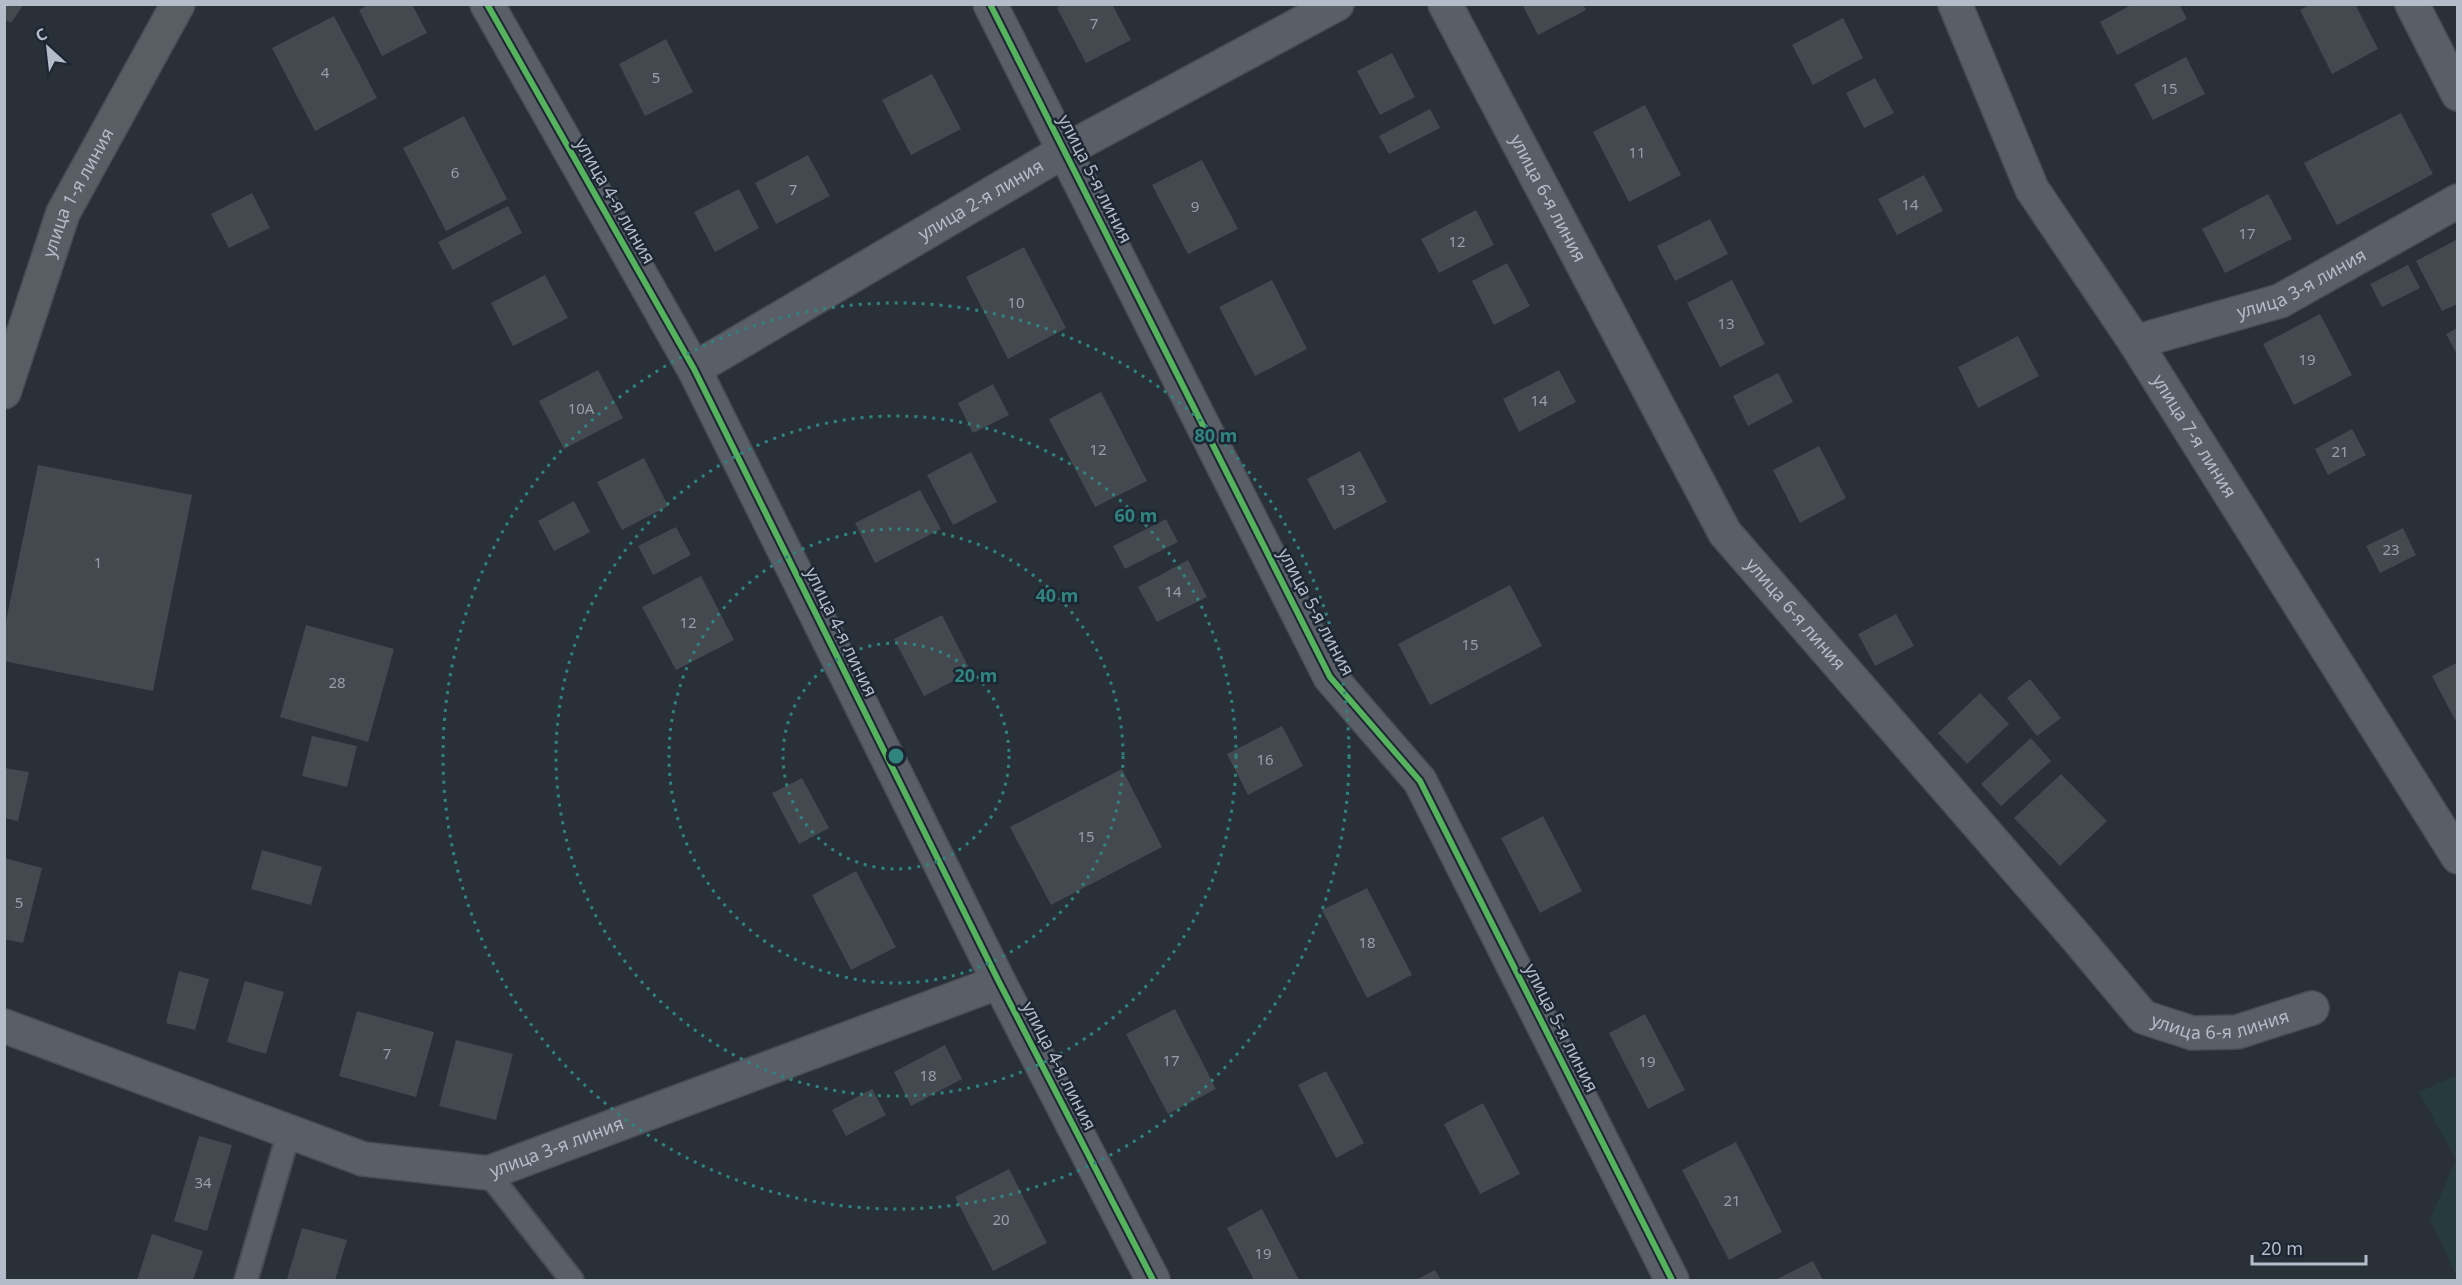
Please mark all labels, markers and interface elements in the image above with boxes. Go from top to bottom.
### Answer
house number: 7 [1090,13,1098,33]
north arrow [18,18,78,78]
text: С [32,22,51,47]
house number: 4 [321,62,330,82]
house number: 5 [652,67,660,87]
house number: 15 [2160,78,2178,98]
street label: улица 5-я линия [1053,110,1139,247]
street label: улица 1-я линия [36,123,119,260]
street label: улица 6-я линия [1505,130,1592,266]
street label: улица 4-я линия [570,133,662,268]
house number: 11 [1628,142,1646,162]
street label: улица 2-я линия [913,153,1047,245]
house number: 6 [451,162,459,182]
house number: 7 [789,179,797,199]
house number: 14 [1901,194,1919,214]
house number: 9 [1191,196,1199,216]
house number: 17 [2238,223,2256,243]
house number: 12 [1448,231,1466,251]
street label: улица 3-я линия [2234,242,2370,324]
house number: 10 [1007,292,1025,312]
house number: 13 [1717,313,1735,333]
house number: 19 [2298,349,2316,369]
street label: улица 7-я линия [2147,369,2243,502]
house number: 14 [1530,390,1548,410]
house number: 10А [568,398,595,418]
text: 80 m [1195,423,1237,447]
house number: 12 [1089,439,1107,459]
house number: 21 [2331,441,2349,461]
house number: 13 [1338,479,1356,499]
text: 60 m [1115,503,1157,527]
house number: 23 [2382,539,2400,559]
street label: улица 5-я линия [1273,544,1361,680]
house number: 1 [94,552,102,572]
street label: улица 6-я линия [1741,552,1852,675]
street label: улица 4-я линия [800,563,884,700]
house number: 14 [1164,581,1182,601]
text: 40 m [1036,583,1078,607]
house number: 12 [679,612,697,632]
house number: 15 [1461,634,1479,654]
text: 20 m [955,663,997,687]
house number: 28 [328,672,346,692]
centre of rings [886,746,906,766]
house number: 16 [1256,749,1274,769]
house number: 15 [1077,826,1095,846]
house number: 5 [15,892,23,912]
house number: 18 [1358,932,1376,952]
street label: улица 5-я линия [1519,959,1605,1096]
street label: улица 4-я линия [1017,997,1103,1134]
street label: улица 6-я линия [2148,1003,2292,1044]
house number: 7 [383,1043,391,1063]
house number: 17 [1162,1050,1180,1070]
house number: 19 [1638,1051,1656,1071]
house number: 18 [919,1065,937,1085]
street label: улица 3-я линия [486,1110,627,1182]
house number: 34 [194,1172,212,1192]
house number: 21 [1723,1190,1741,1210]
house number: 20 [992,1209,1010,1229]
scale bar [2252,1228,2366,1266]
text: 20 m [2261,1236,2303,1260]
house number: 19 [1254,1243,1272,1263]

